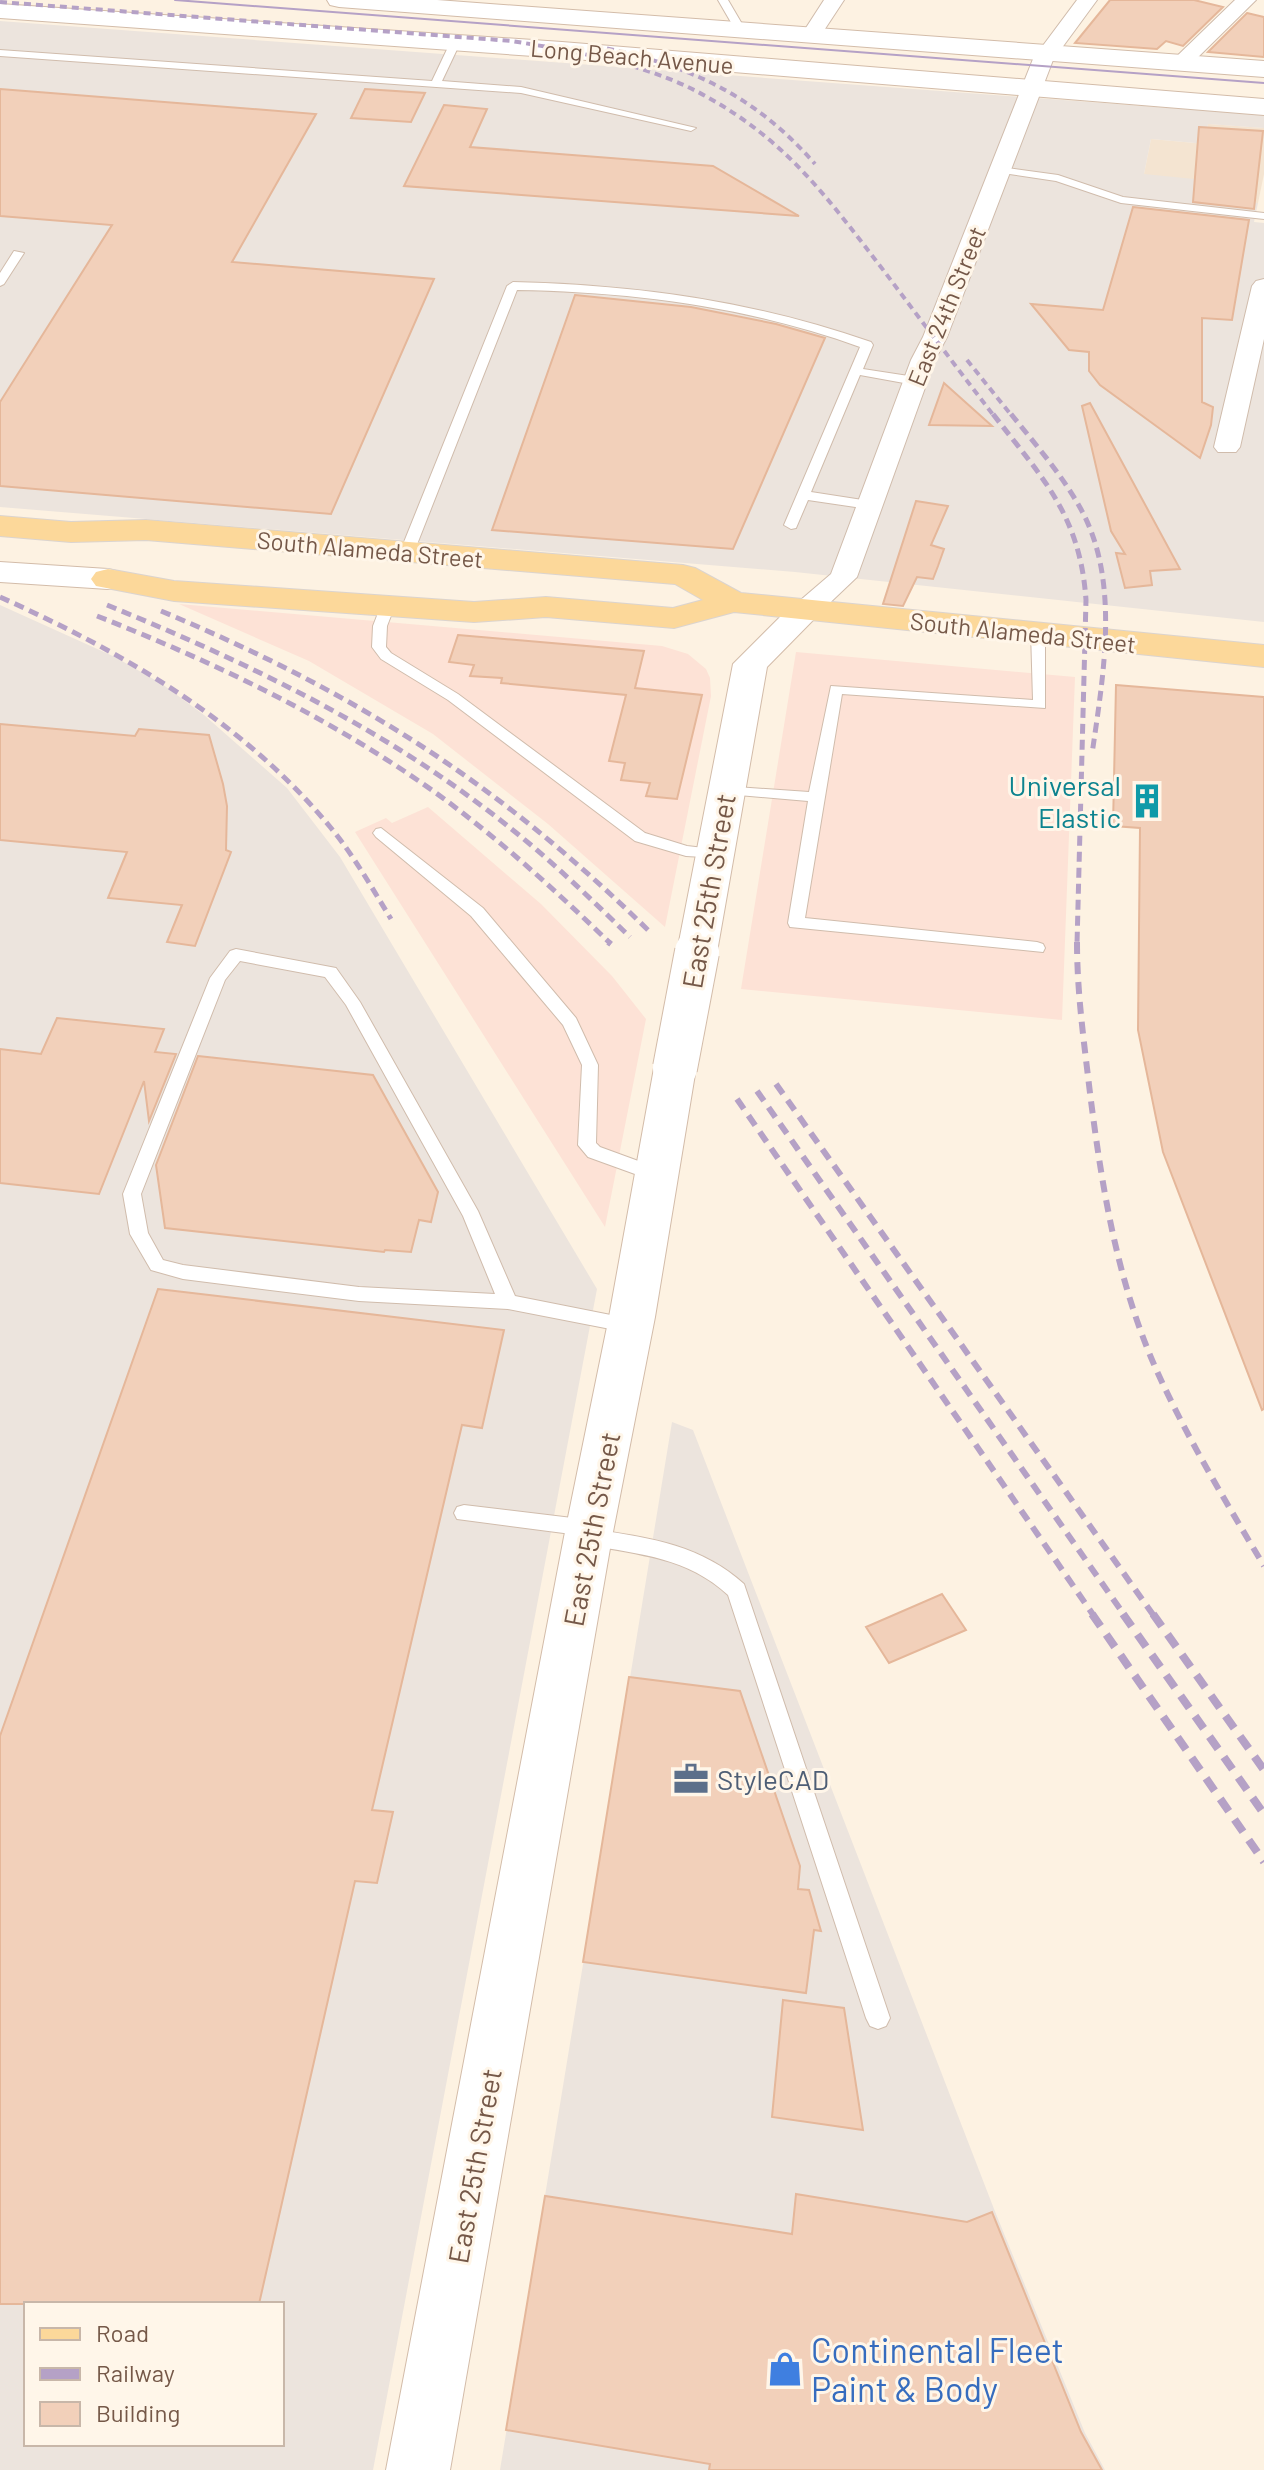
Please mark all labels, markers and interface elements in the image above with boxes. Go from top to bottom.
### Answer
street label: Long Beach Avenue [529,33,735,79]
street label: East 24th Street [901,222,991,390]
street label: South Alameda Street [256,525,484,573]
street label: South Alameda Street [909,606,1137,658]
place label: Universal Elastic [1009,768,1121,834]
building icon: Universal Elastic [1128,782,1166,820]
street label: East 25th Street [674,791,742,991]
street label: East 25th Street [555,1429,627,1629]
office icon: StyleCAD [672,1760,710,1798]
place label: StyleCAD [717,1762,829,1796]
street label: East 25th Street [440,2066,508,2266]
legend [24,2302,284,2446]
text: Road [96,2318,149,2347]
place label: Continental Fleet Paint & Body [811,2329,1064,2409]
shop icon: Continental Fleet Paint & Body [766,2350,804,2388]
text: Railway [96,2358,175,2387]
text: Building [96,2398,180,2427]

